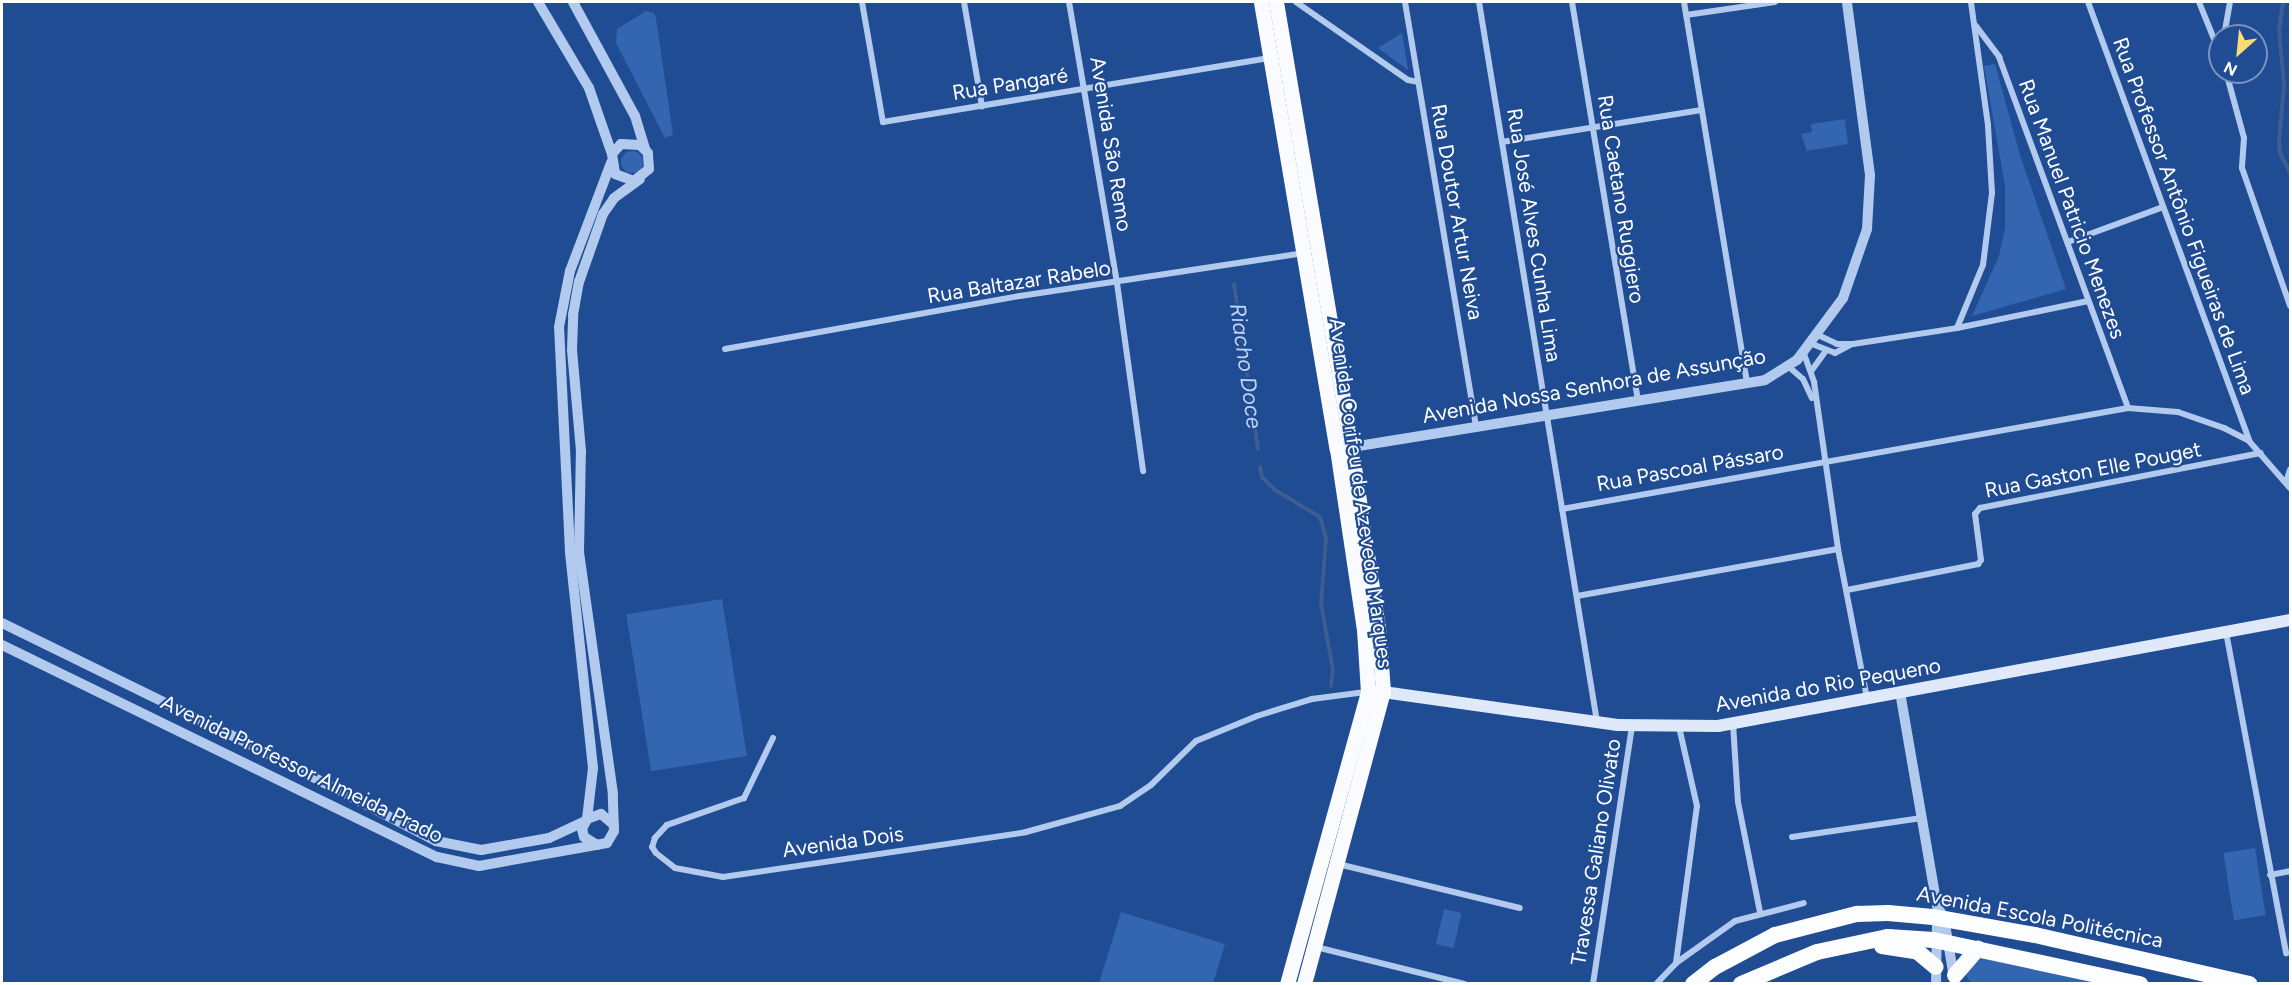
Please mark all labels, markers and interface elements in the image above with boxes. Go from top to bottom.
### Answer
north arrow [2208,24,2268,84]
street label: Rua Professor Antônio Figueiras de Lima [2108,34,2260,398]
street label: Avenida São Remo [1085,55,1137,233]
text: N [2221,57,2240,80]
street label: Rua Pangaré [950,62,1070,106]
street label: Rua Manuel Patricio Menezes [2013,76,2131,342]
street label: Rua Caetano Ruggiero [1592,93,1650,305]
street label: Rua Doutor Artur Neiva [1426,102,1488,322]
street label: Rua José Alves Cunha Lima [1501,106,1567,364]
street label: Rua Baltazar Rabelo [926,255,1112,309]
water label: Riacho Doce [1224,302,1268,430]
street label: Avenida Corifeu de Azevedo Marques [1324,316,1398,670]
street label: Avenida Nossa Senhora de Assunção [1420,343,1768,429]
street label: Rua Gaston Elle Pouget [1983,437,2203,503]
street label: Rua Pascoal Pássaro [1595,439,1785,497]
street label: Avenida do Rio Pequeno [1713,653,1943,717]
street label: Avenida Professor Almeida Prado [157,689,447,849]
street label: Travessa Galiano Olivato [1566,737,1626,967]
street label: Avenida Dois [781,821,905,863]
street label: Avenida Escola Politécnica [1915,881,2165,953]

